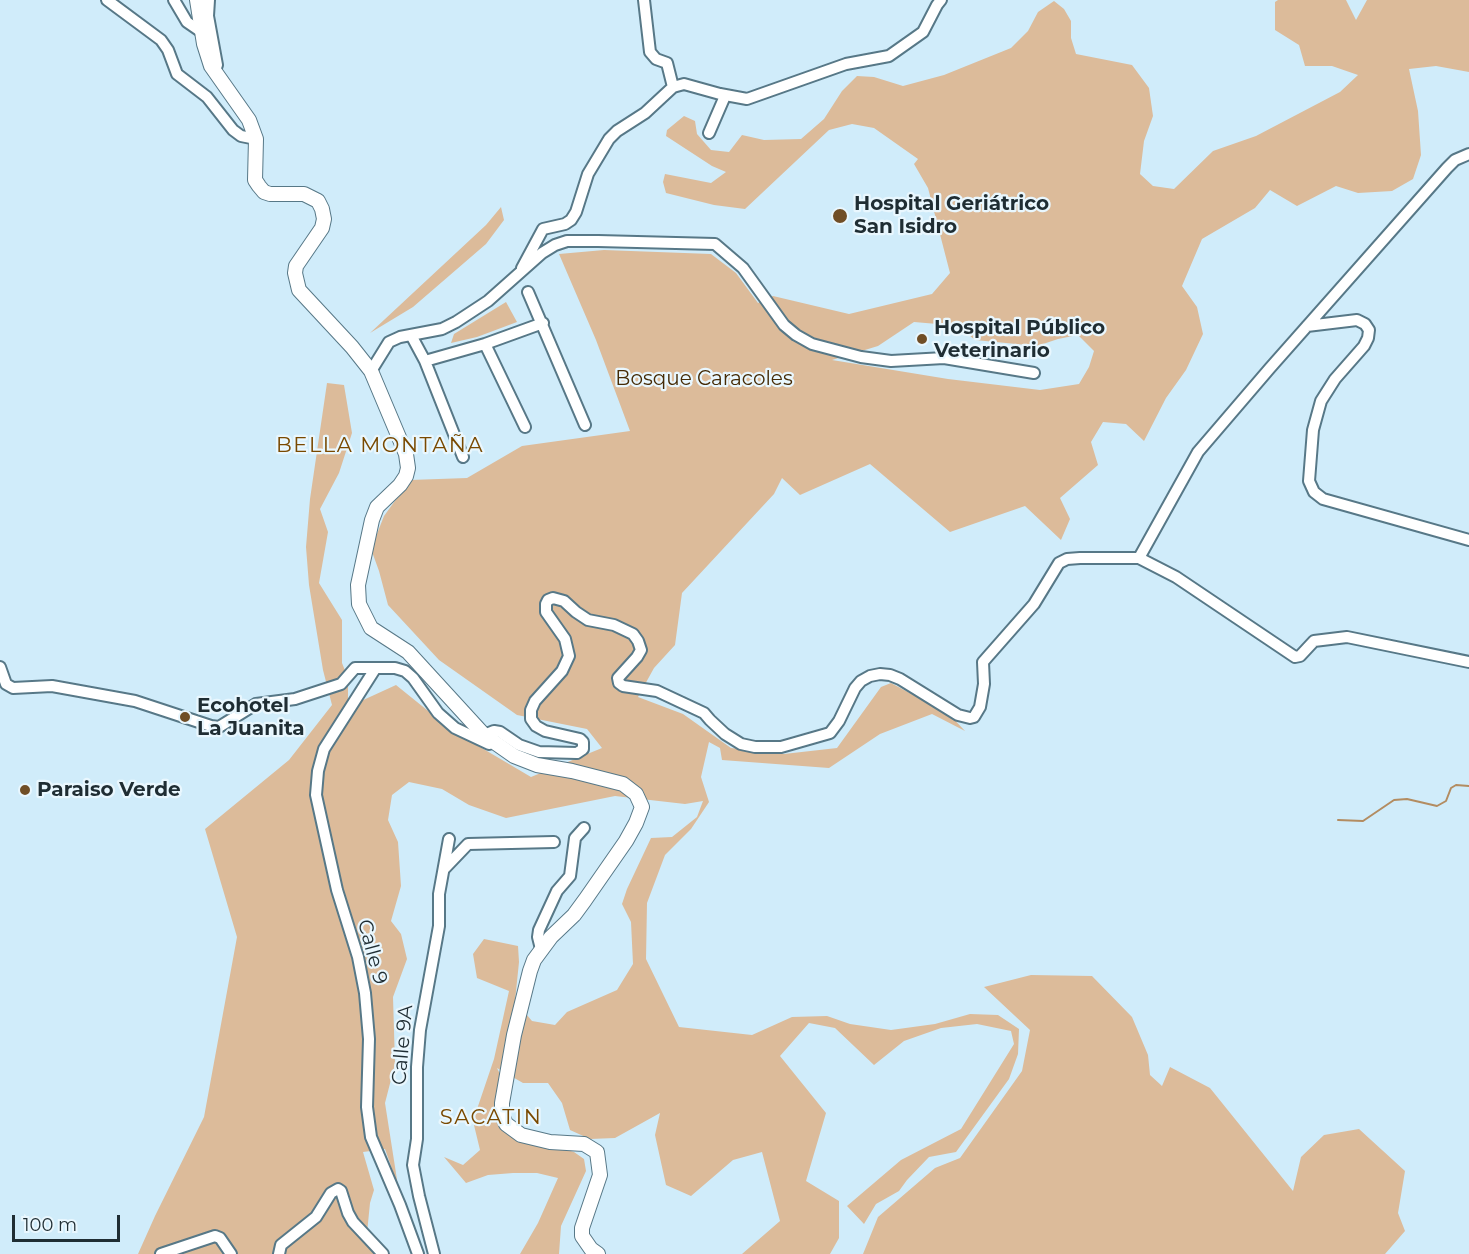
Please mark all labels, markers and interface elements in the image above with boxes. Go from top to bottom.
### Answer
place label: Hospital Geriátrico San Isidro [854,192,1049,239]
marker: Hospital Geriátrico San Isidro [831,207,849,225]
place label: Hospital Público Veterinario [934,316,1105,363]
marker: Hospital Público Veterinario [915,332,929,346]
park label: Bosque Caracoles [615,367,793,391]
district label: BELLA MONTAÑA [276,433,484,459]
place label: Ecohotel La Juanita [197,694,305,741]
marker: Ecohotel La Juanita [178,710,192,724]
place label: Paraiso Verde [37,778,181,802]
marker: Paraiso Verde [18,783,32,797]
street label: Calle 9 [352,917,392,987]
street label: Calle 9A [388,1004,418,1086]
district label: SACATIN [440,1105,542,1131]
scale bar [15,1203,123,1241]
text: 100 m [23,1214,77,1236]

